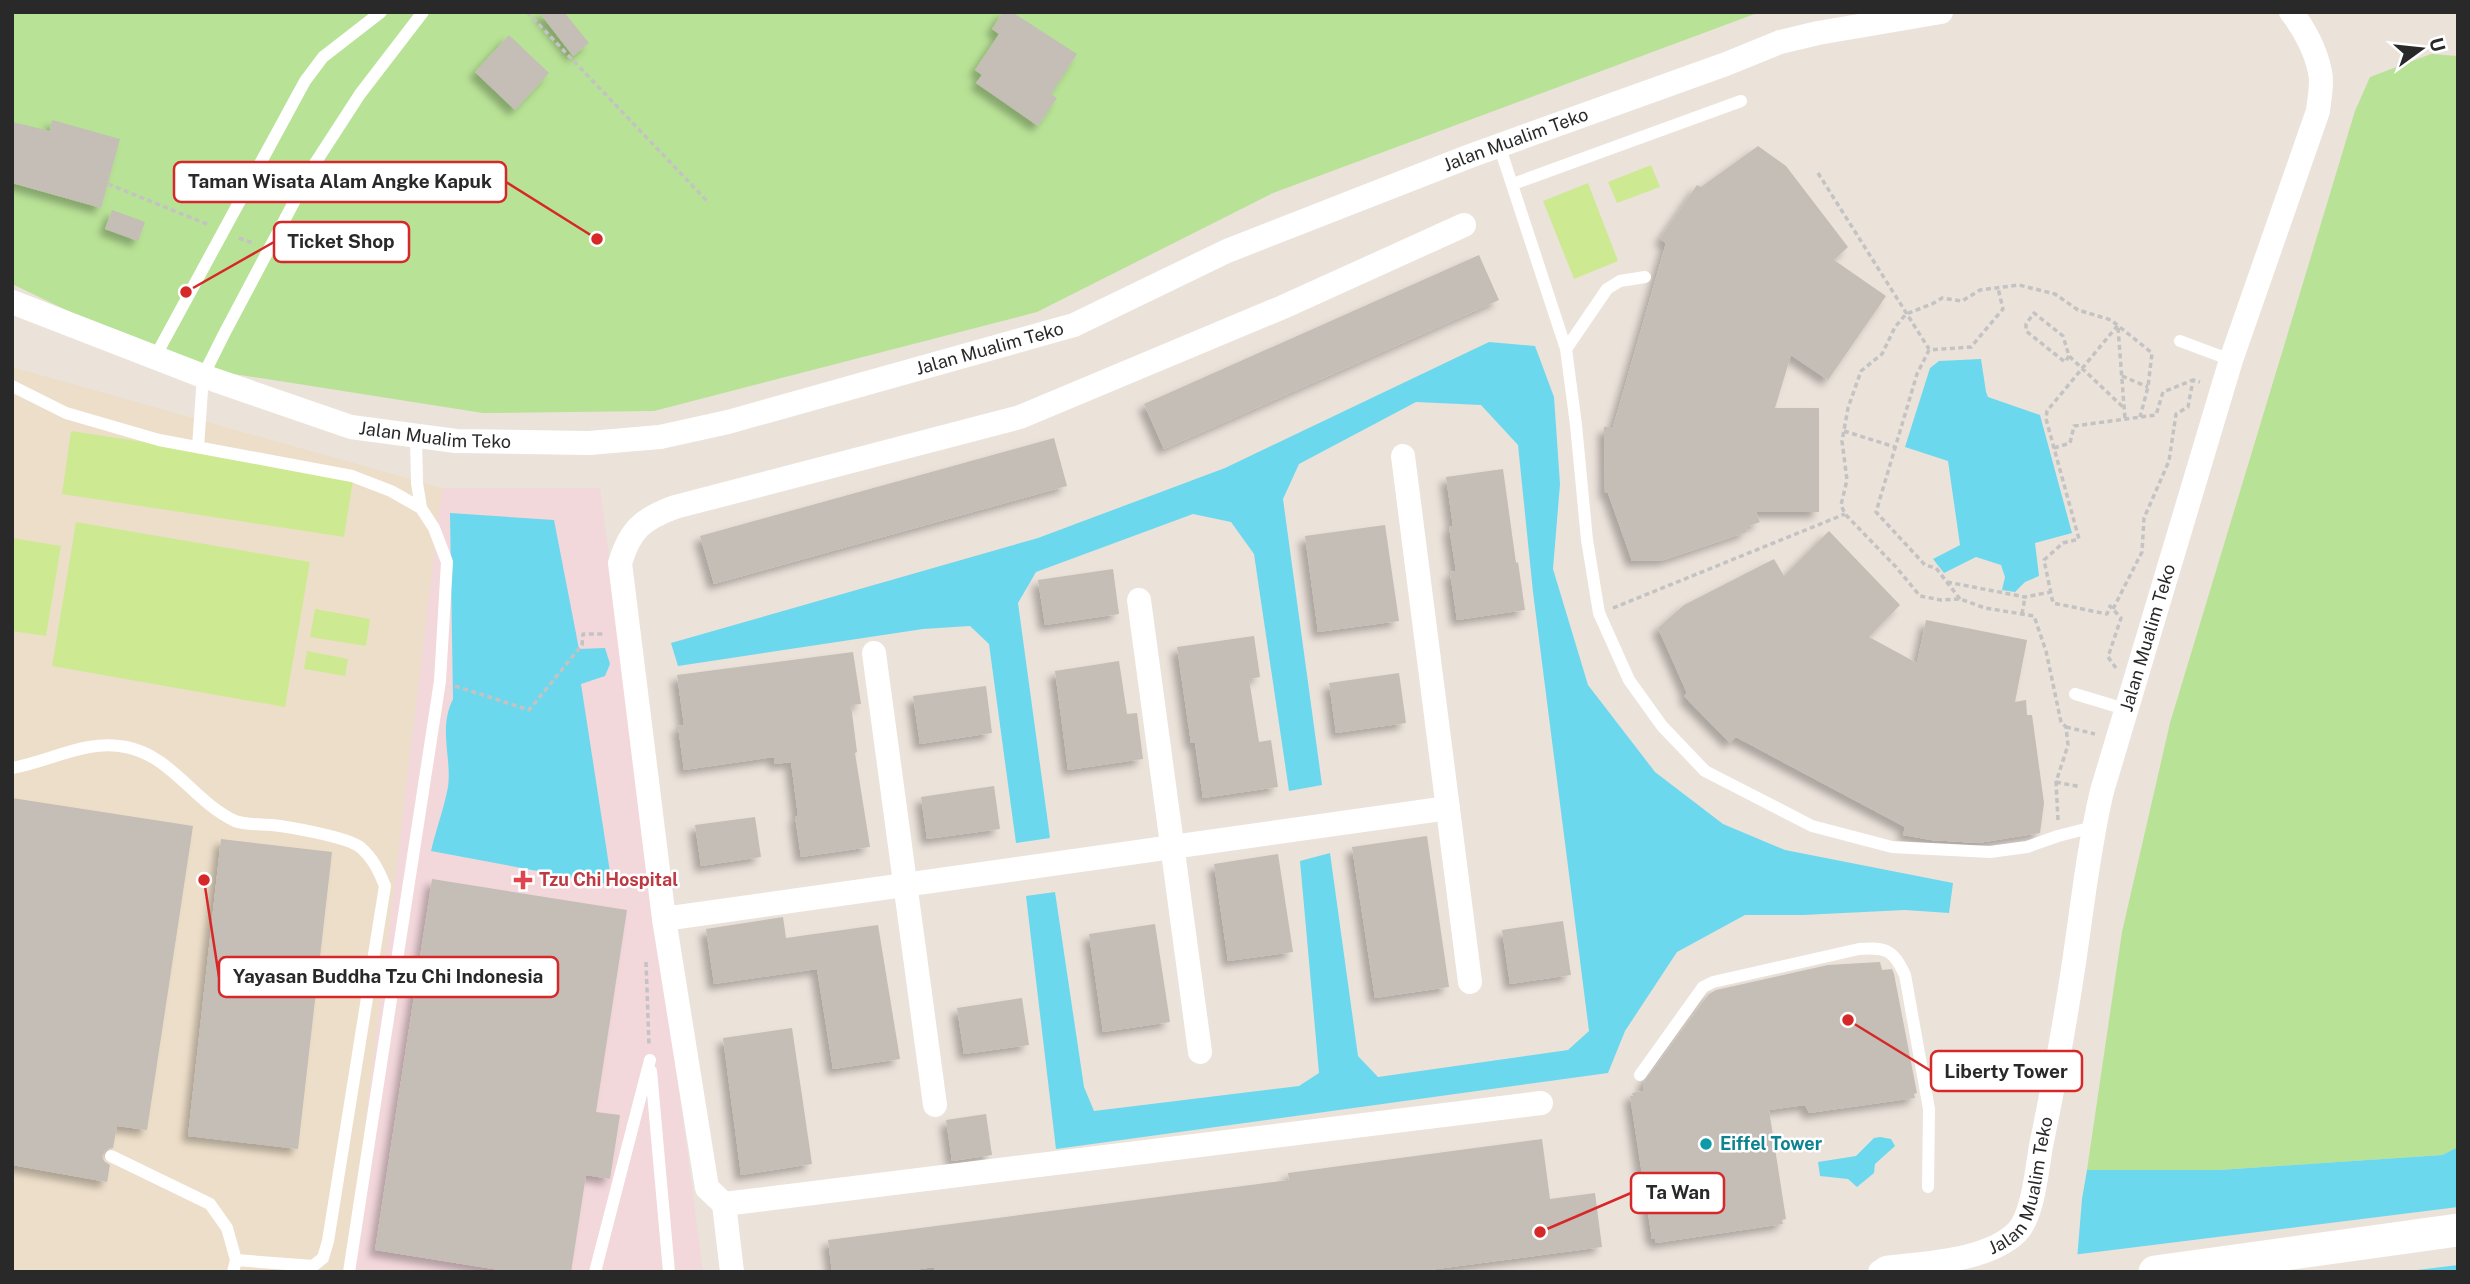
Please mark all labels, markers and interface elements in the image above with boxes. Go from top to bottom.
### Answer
north arrow [2386,14,2456,84]
text: U [2425,35,2450,54]
street label: Jalan Mualim Teko [1440,103,1591,175]
callout: Taman Wisata Alam Angke Kapuk [174,162,506,202]
text: Taman Wisata Alam Angke Kapuk [188,170,492,192]
callout: Ticket Shop [274,222,409,262]
text: Ticket Shop [287,230,395,252]
street label: Jalan Mualim Teko [913,317,1066,379]
street label: Jalan Mualim Teko [358,417,511,452]
street label: Jalan Mualim Teko [2115,561,2179,714]
place label: Tzu Chi Hospital [539,869,678,890]
marker: Tzu Chi Hospital [513,870,533,890]
callout: Yayasan Buddha Tzu Chi Indonesia [219,957,558,997]
text: Yayasan Buddha Tzu Chi Indonesia [233,965,543,987]
callout: Liberty Tower [1931,1051,2082,1091]
text: Liberty Tower [1944,1060,2068,1082]
street label: Jalan Mualim Teko [1985,1115,2057,1258]
place label: Eiffel Tower [1720,1133,1823,1154]
marker: Eiffel Tower [1698,1136,1714,1152]
callout: Ta Wan [1631,1173,1724,1213]
text: Ta Wan [1646,1181,1710,1203]

